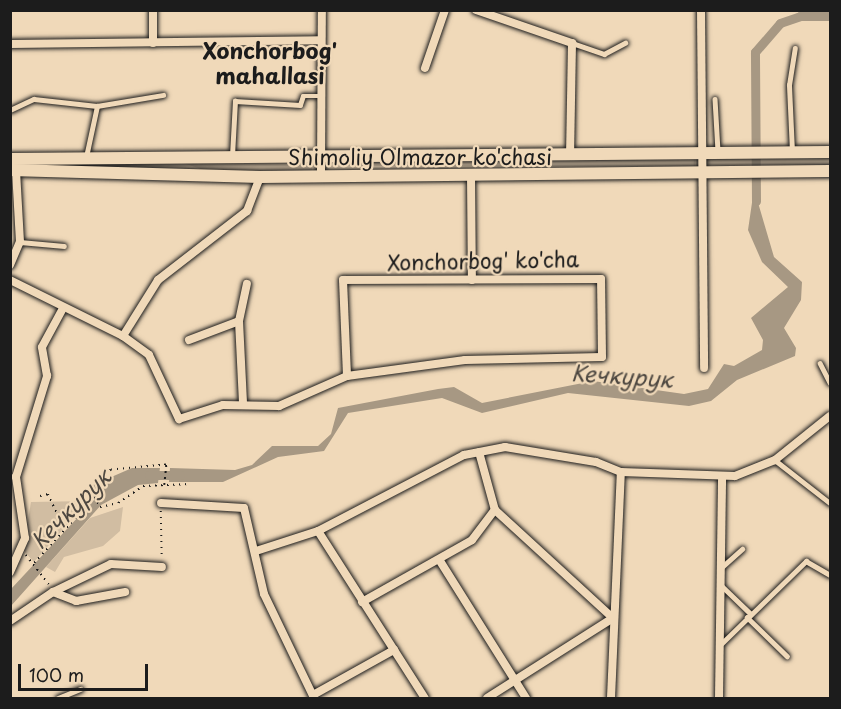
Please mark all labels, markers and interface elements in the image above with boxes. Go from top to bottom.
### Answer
district label: Xonchorbog' mahallasi [203,36,337,88]
street label: Shimoliy Olmazor ko'chasi [287,143,553,169]
street label: Xonchorbog' ko'cha [387,246,579,274]
water label: Кечкурук [571,358,673,392]
water label: Кечкурук [25,463,115,553]
scale bar [21,652,152,690]
text: 100 m [29,661,84,688]

